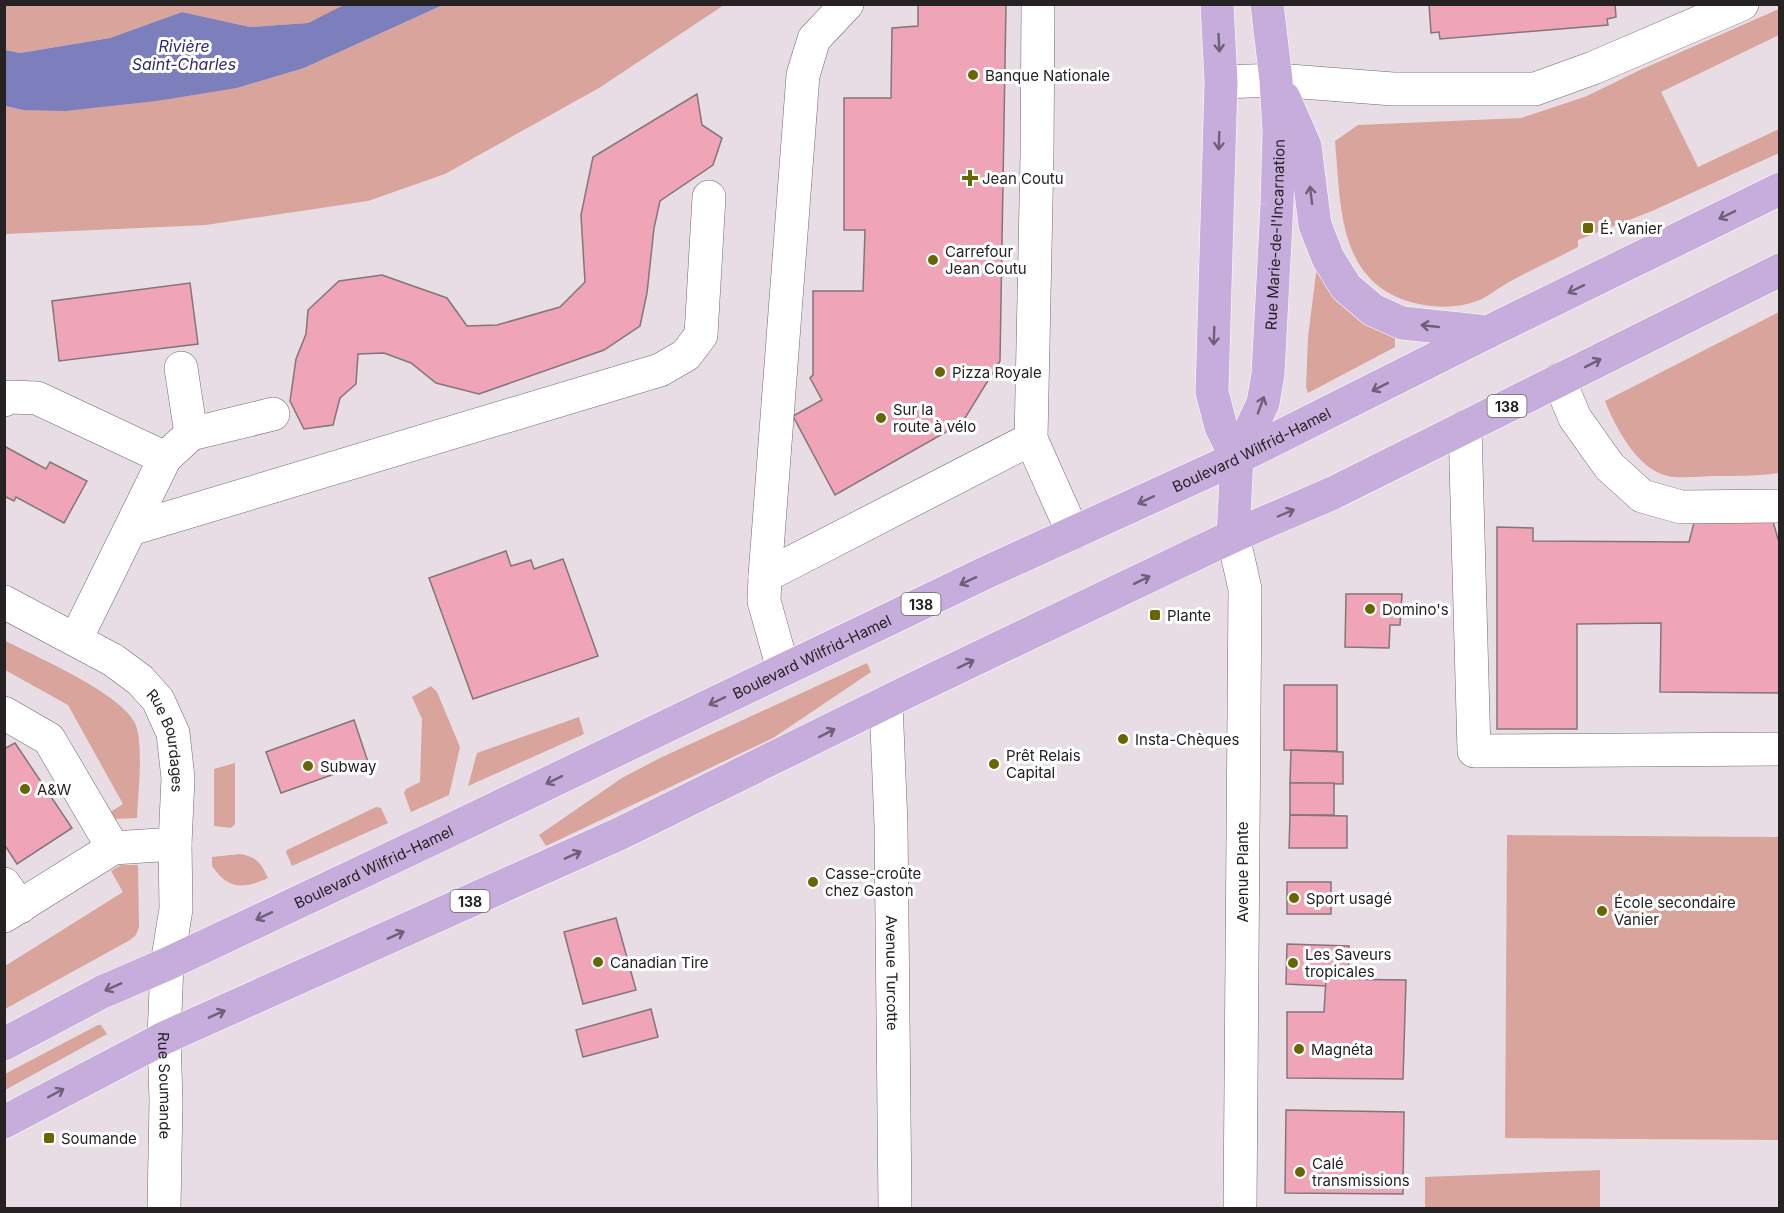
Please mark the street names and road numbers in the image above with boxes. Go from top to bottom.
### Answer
street label: Rue Marie-de-l'Incarnation [1261,139,1288,331]
road number: 138 [1488,395,1526,417]
street label: Boulevard Wilfrid-Hamel [1169,403,1334,496]
road number: 138 [902,593,940,615]
street label: Boulevard Wilfrid-Hamel [729,610,894,703]
street label: Rue Bourdages [143,685,188,793]
street label: Boulevard Wilfrid-Hamel [291,821,456,912]
street label: Avenue Plante [1233,822,1252,922]
road number: 138 [450,890,490,912]
street label: Avenue Turcotte [882,915,903,1031]
street label: Rue Soumande [154,1032,176,1139]

